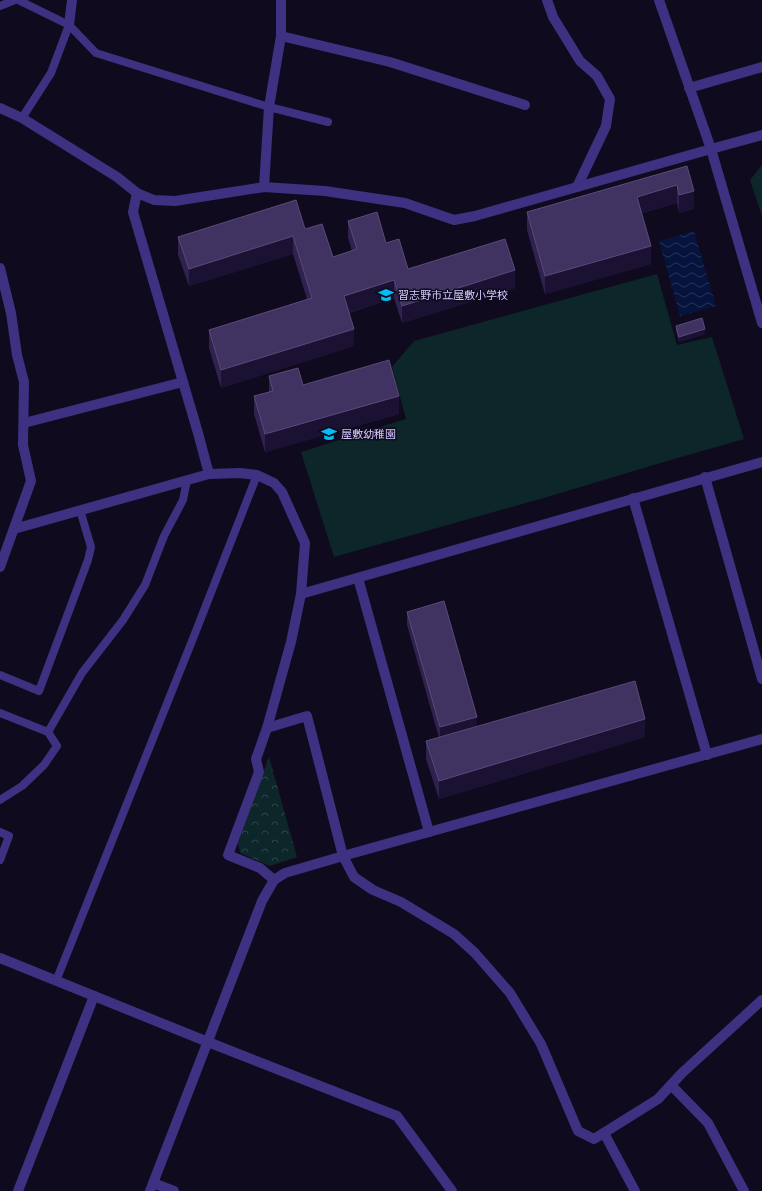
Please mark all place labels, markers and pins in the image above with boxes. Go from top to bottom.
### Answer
school or university icon: 習志野市立屋敷小学校 [377,286,395,304]
place label: 習志野市立屋敷小学校 [398,288,508,302]
school or university icon: 屋敷幼稚園 [320,425,338,443]
place label: 屋敷幼稚園 [341,427,396,441]

